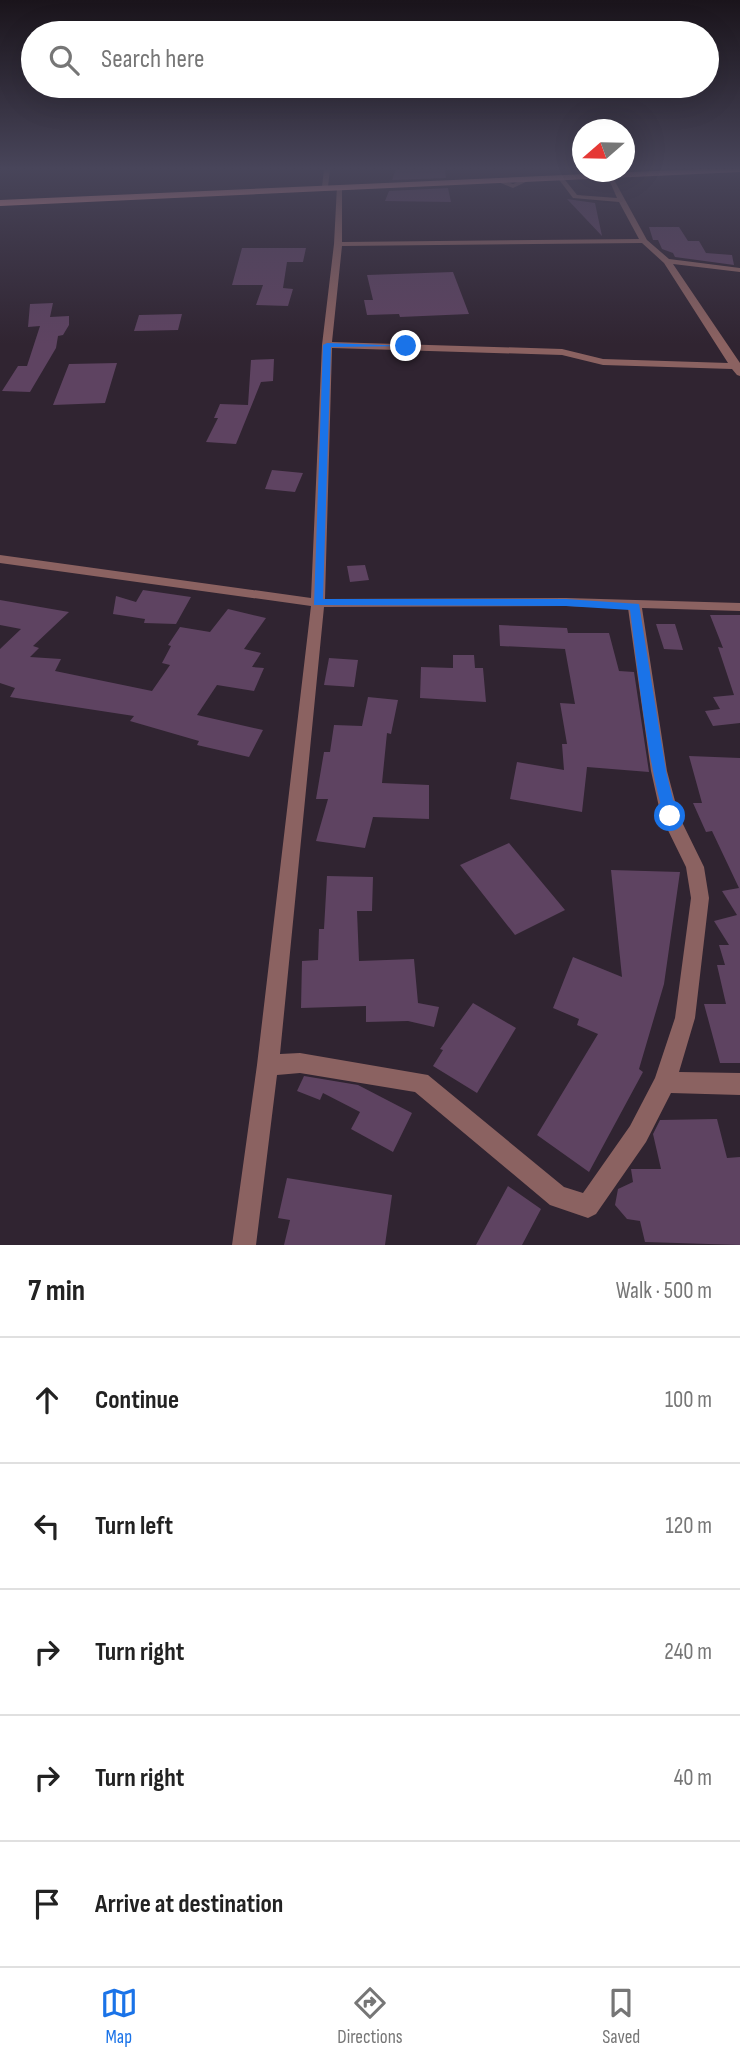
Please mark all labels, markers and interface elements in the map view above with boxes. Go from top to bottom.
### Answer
search box [21,21,719,98]
icon: search [45,41,83,79]
text: Search here [101,44,204,75]
north arrow [572,119,635,182]
route end [390,330,421,361]
route start [654,800,685,831]
text: 7 min [28,1273,85,1309]
text: Walk · 500 m [616,1277,712,1305]
icon: ahead [28,1381,66,1419]
text: Continue [95,1385,179,1416]
text: 100 m [665,1386,712,1414]
icon: left [28,1507,66,1545]
text: Turn left [95,1511,173,1542]
text: 120 m [666,1512,712,1540]
icon: right [28,1633,66,1671]
text: Turn right [95,1637,184,1668]
text: 240 m [664,1638,712,1666]
icon: right [28,1759,66,1797]
text: Turn right [95,1763,184,1794]
text: 40 m [674,1764,712,1792]
icon: arrive [28,1885,66,1923]
text: Arrive at destination [95,1889,283,1920]
tab: Map [100,1984,138,2049]
tab: Directions [337,1984,403,2049]
tab: Saved [602,1984,640,2049]

